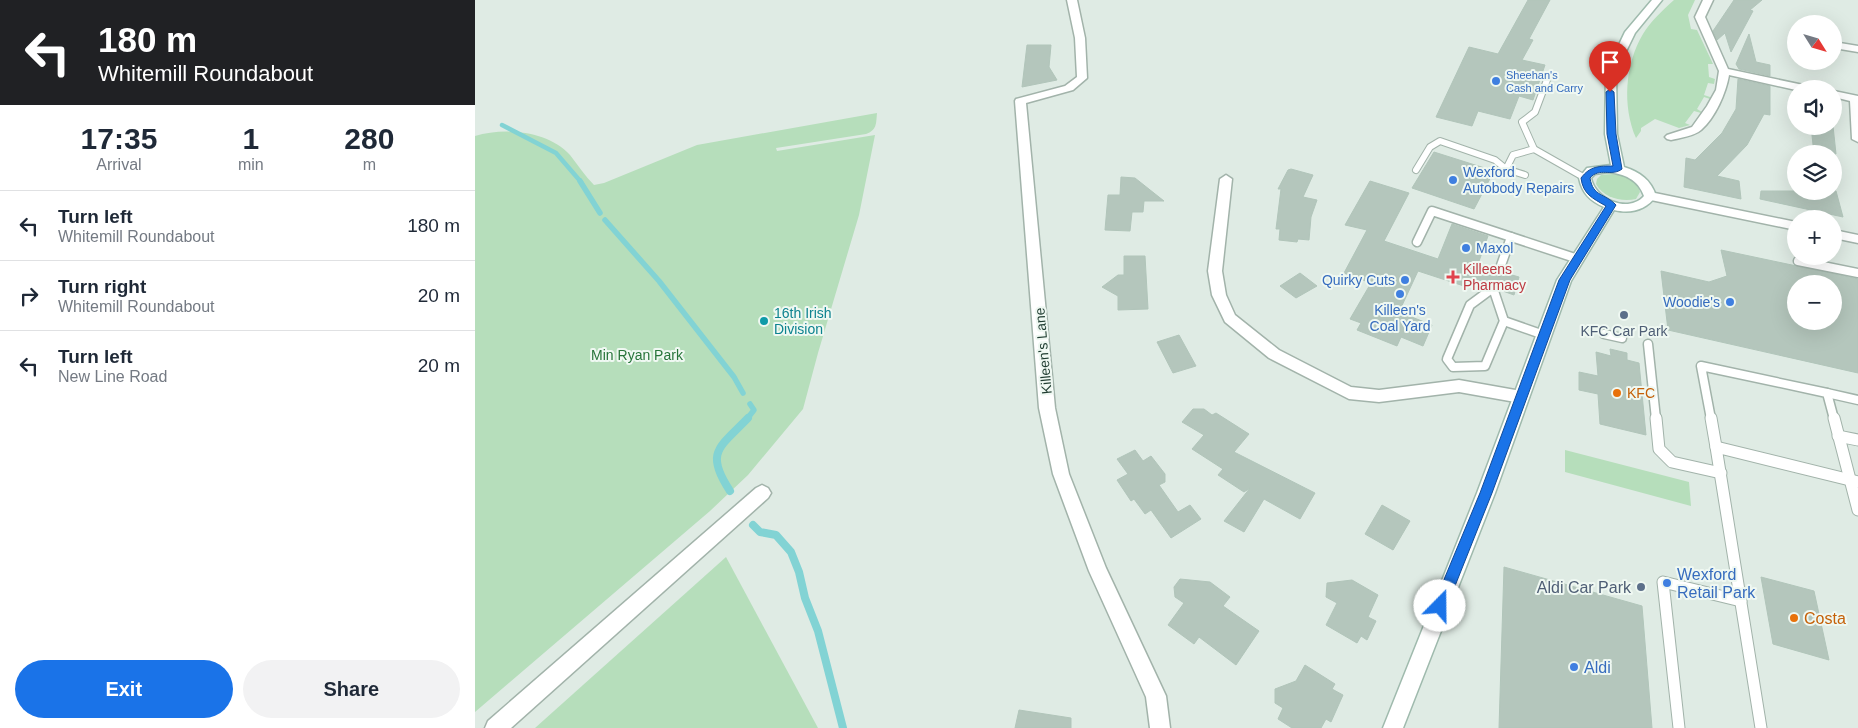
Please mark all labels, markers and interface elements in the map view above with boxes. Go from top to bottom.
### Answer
north arrow [1787,15,1843,70]
map controls [1787,15,1842,330]
icon: left [15,20,80,85]
text: 180 m [98,20,197,59]
pin [1589,41,1631,92]
icon: arrive [1596,48,1624,76]
text: Whitemill Roundabout [98,61,313,86]
place label: Sheehan's Cash and Carry [1506,69,1584,94]
marker: Sheehan's Cash and Carry [1490,75,1502,87]
button: sound [1787,80,1842,135]
text: 17:35 [81,122,157,155]
text: 1 [242,122,259,155]
text: 280 [344,122,394,155]
button: layers [1787,145,1842,200]
text: Arrival [96,156,142,173]
text: min [238,156,264,173]
text: m [363,156,376,173]
place label: Wexford Autobody Repairs [1463,164,1574,196]
marker: Wexford Autobody Repairs [1447,174,1459,186]
text: Turn left [58,206,133,227]
button: + [1787,210,1842,265]
icon: left [15,212,43,240]
text: 180 m [407,215,460,236]
text: Whitemill Roundabout [58,228,215,245]
place label: Maxol [1476,240,1513,256]
marker: Maxol [1460,242,1472,254]
place label: Killeens Pharmacy [1463,261,1526,293]
marker: Killeens Pharmacy [1447,271,1459,283]
place label: Quirky Cuts [1322,272,1395,288]
marker: Quirky Cuts [1399,274,1411,286]
button: − [1787,275,1842,330]
text: Turn right [58,276,146,297]
icon: right [15,282,43,310]
text: 20 m [418,285,460,306]
marker: Killeen's Coal Yard [1394,288,1406,300]
place label: Woodie's [1663,294,1720,310]
marker: Woodie's [1724,296,1736,308]
text: Whitemill Roundabout [58,298,215,315]
place label: Killeen's Coal Yard [1370,302,1430,334]
place label: 16th Irish Division [774,305,832,337]
street label: Killeen's Lane [1031,307,1055,395]
marker: KFC Car Park [1618,309,1630,321]
marker: 16th Irish Division [758,315,770,327]
place label: KFC Car Park [1580,323,1669,339]
text: Turn left [58,346,133,367]
park label: Min Ryan Park [591,347,684,363]
icon: left [15,352,43,380]
text: 20 m [418,355,460,376]
text: New Line Road [58,368,167,385]
place label: KFC [1627,385,1655,401]
marker: KFC [1611,387,1623,399]
place label: Wexford Retail Park [1677,566,1756,601]
marker: Wexford Retail Park [1661,577,1673,589]
position arrow [1413,579,1465,631]
place label: Aldi Car Park [1537,579,1632,596]
marker: Aldi Car Park [1635,581,1647,593]
place label: Costa [1804,610,1846,627]
marker: Costa [1788,612,1800,624]
place label: Aldi [1584,659,1611,676]
button: Exit [15,660,233,718]
button: Share [243,660,460,718]
marker: Aldi [1568,661,1580,673]

